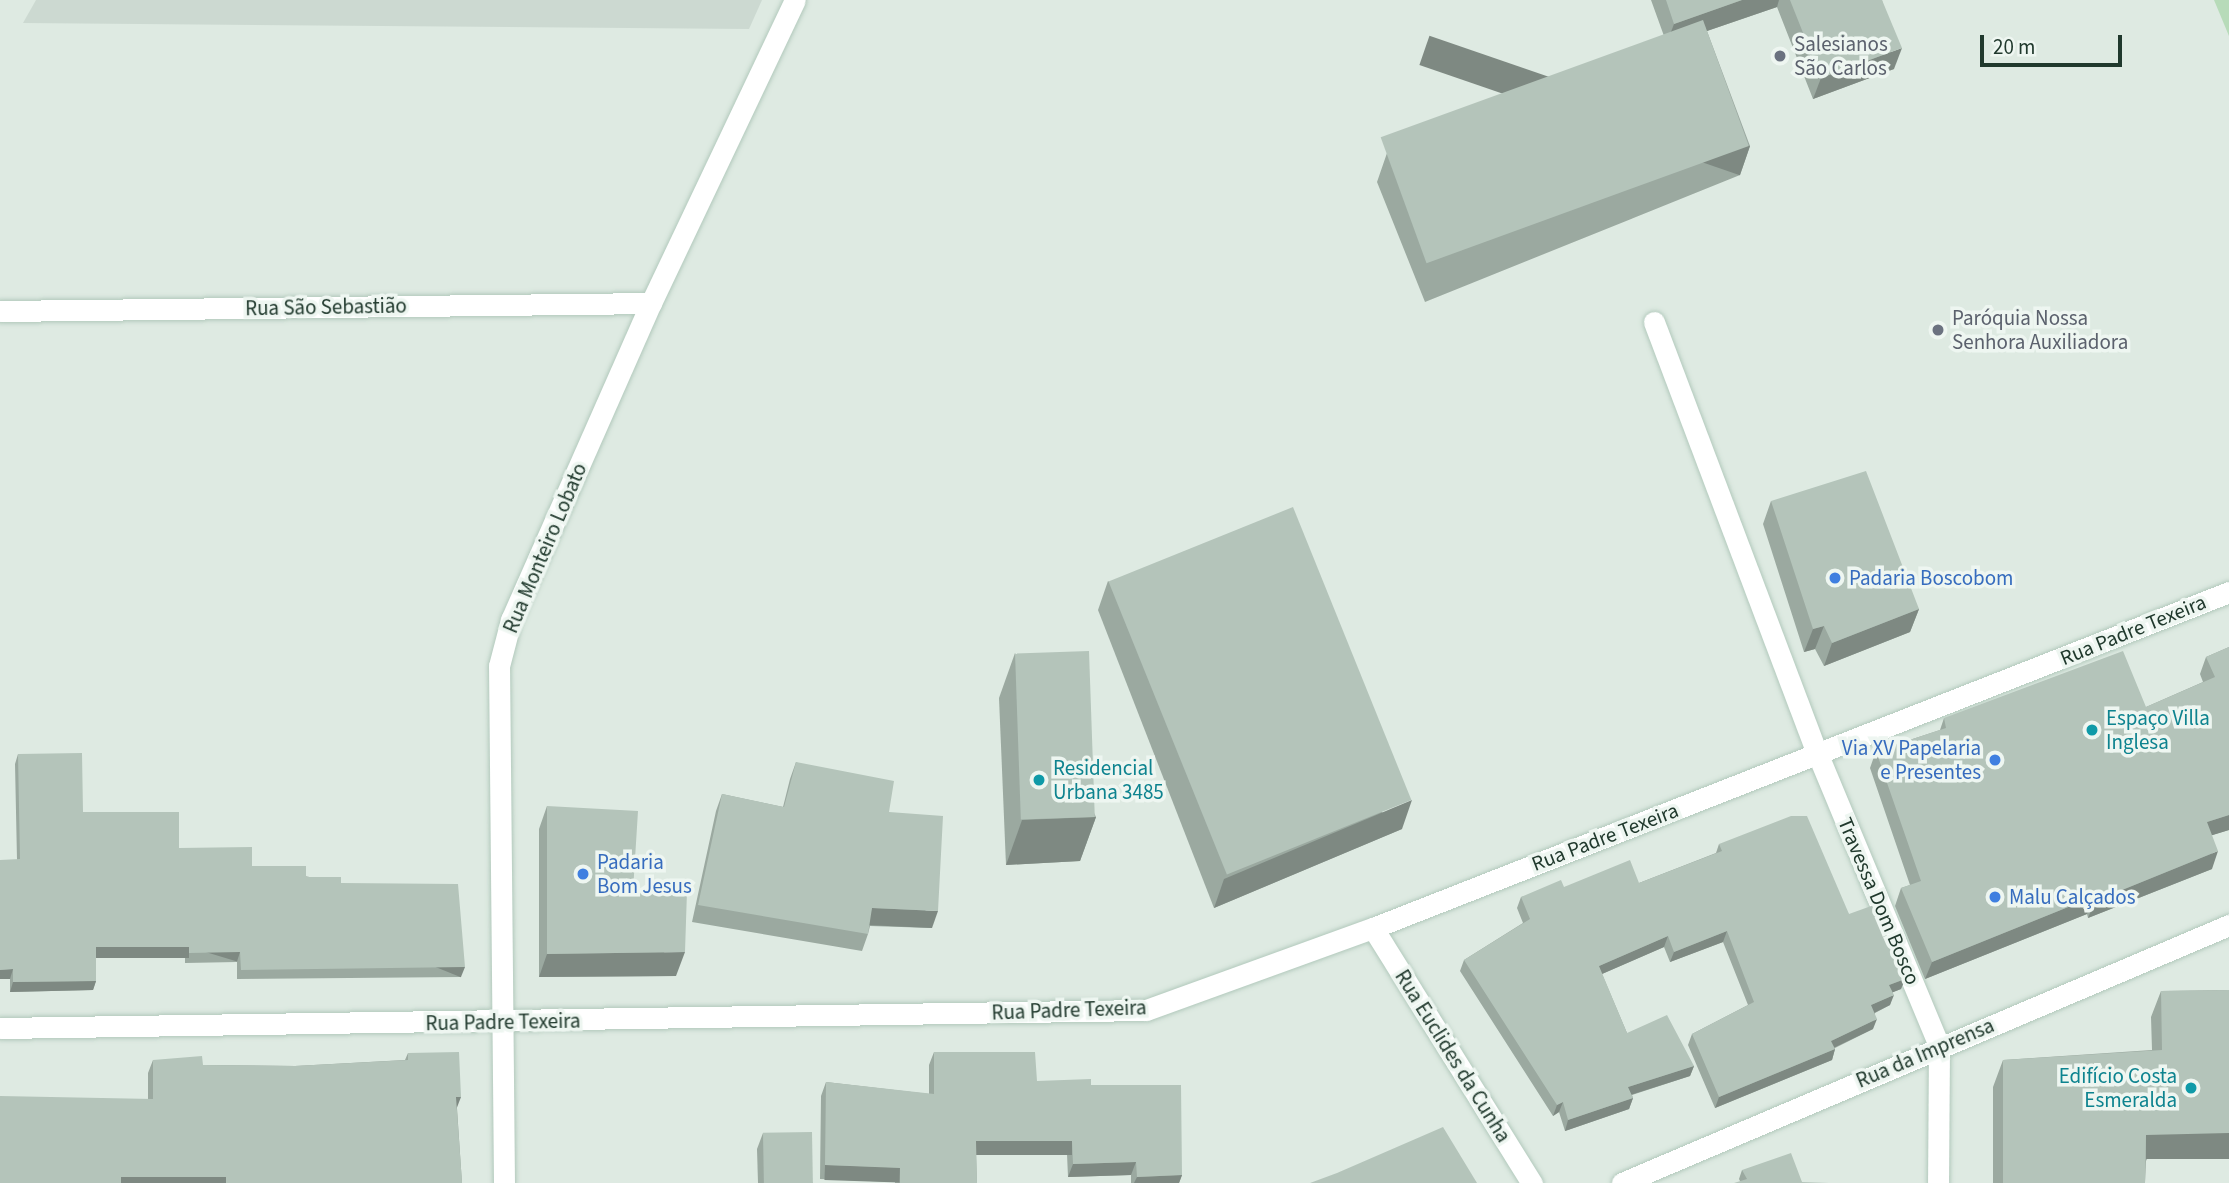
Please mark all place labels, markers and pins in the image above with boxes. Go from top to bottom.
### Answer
place label: Salesianos São Carlos [1794,31,1888,81]
marker: Salesianos São Carlos [1772,48,1788,64]
place label: Paróquia Nossa Senhora Auxiliadora [1952,305,2128,355]
marker: Paróquia Nossa Senhora Auxiliadora [1930,322,1946,338]
place label: Padaria Boscobom [1849,565,2013,591]
marker: Padaria Boscobom [1827,570,1843,586]
place label: Espaço Villa Inglesa [2106,705,2210,755]
marker: Espaço Villa Inglesa [2084,722,2100,738]
place label: Via XV Papelaria e Presentes [1842,735,1981,785]
marker: Via XV Papelaria e Presentes [1987,752,2003,768]
place label: Residencial Urbana 3485 [1053,755,1164,805]
marker: Residencial Urbana 3485 [1031,772,1047,788]
place label: Padaria Bom Jesus [597,849,692,899]
marker: Padaria Bom Jesus [575,866,591,882]
place label: Malu Calçados [2009,884,2135,910]
marker: Malu Calçados [1987,889,2003,905]
place label: Edifício Costa Esmeralda [2059,1063,2177,1113]
marker: Edifício Costa Esmeralda [2183,1080,2199,1096]

